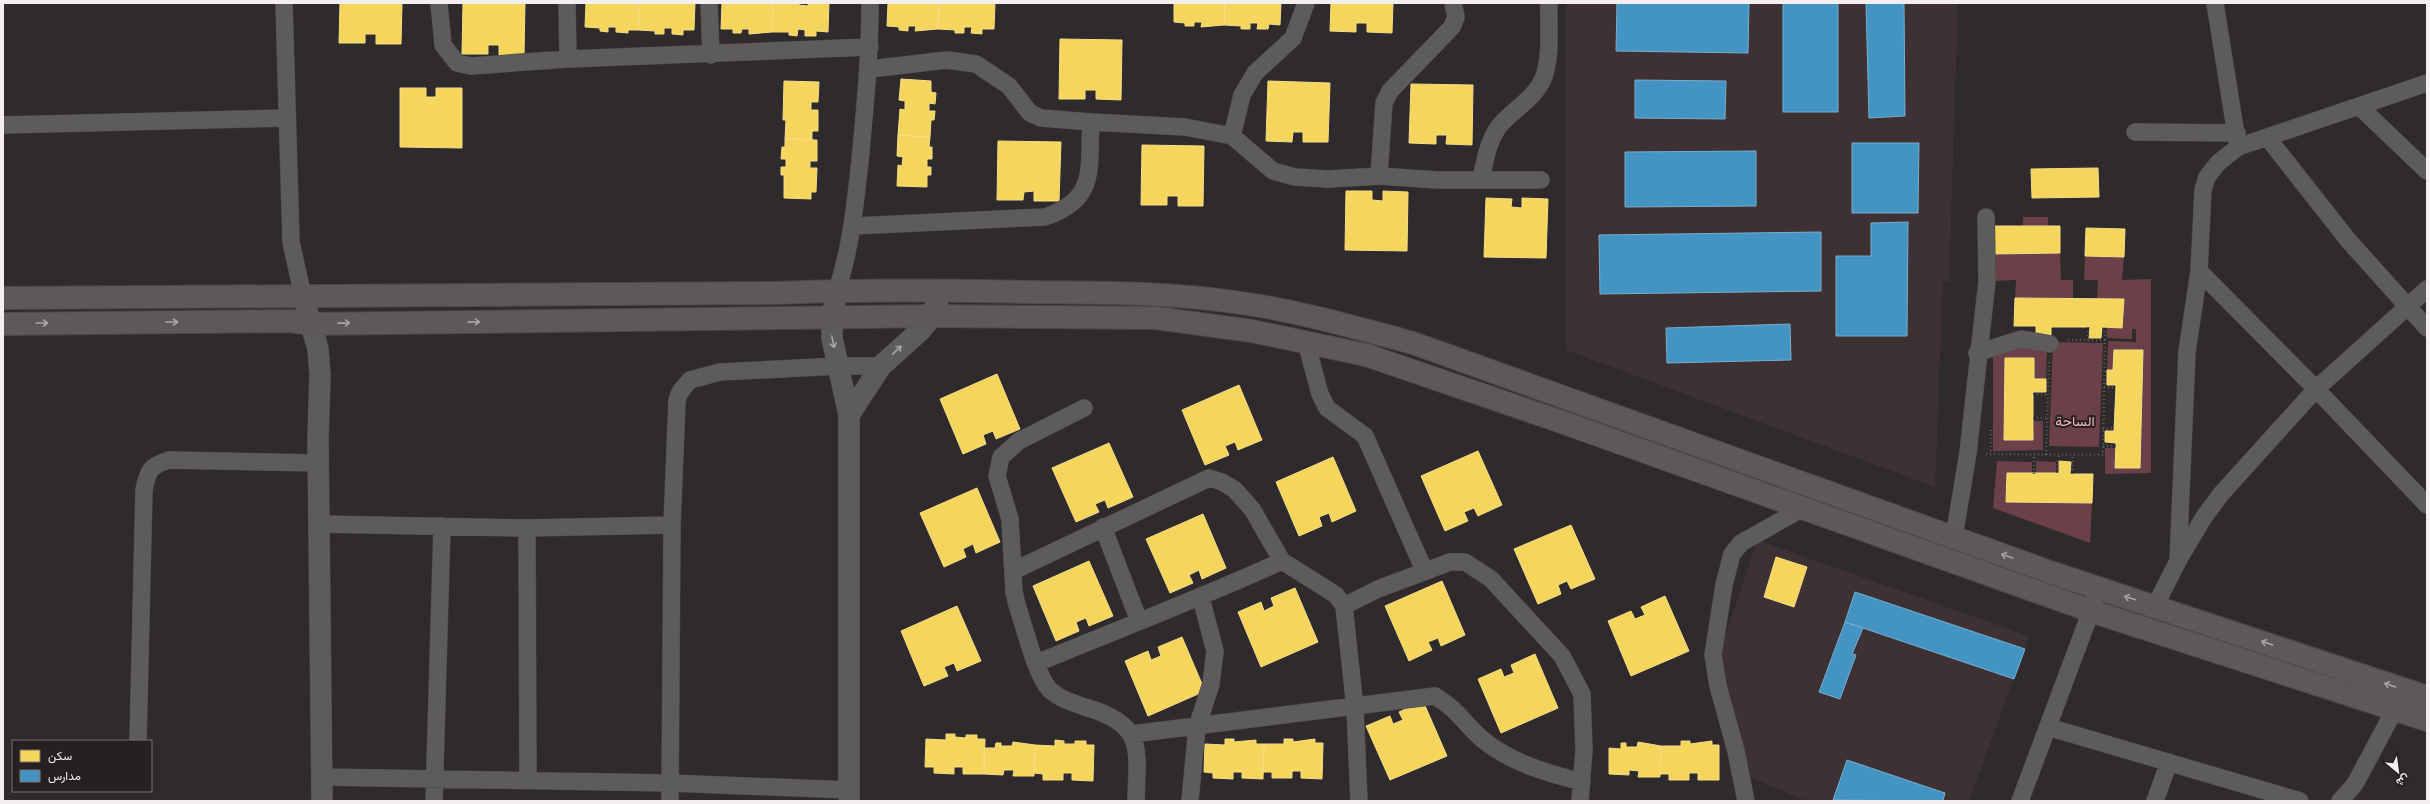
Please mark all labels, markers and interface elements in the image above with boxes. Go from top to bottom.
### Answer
one-way arrow [165,318,178,326]
one-way arrow [467,318,480,326]
one-way arrow [337,319,350,327]
one-way arrow [35,320,48,327]
one-way arrow [830,335,838,348]
one-way arrow [892,346,902,355]
park label: الساحة [2055,412,2095,430]
one-way arrow [2001,552,2013,560]
one-way arrow [2124,594,2137,601]
one-way arrow [2260,639,2273,646]
one-way arrow [2384,680,2396,688]
legend [12,740,152,792]
text: سكن [48,748,72,764]
north arrow [2378,752,2418,792]
text: مدارس [48,768,81,784]
text: ش [2394,771,2412,790]

